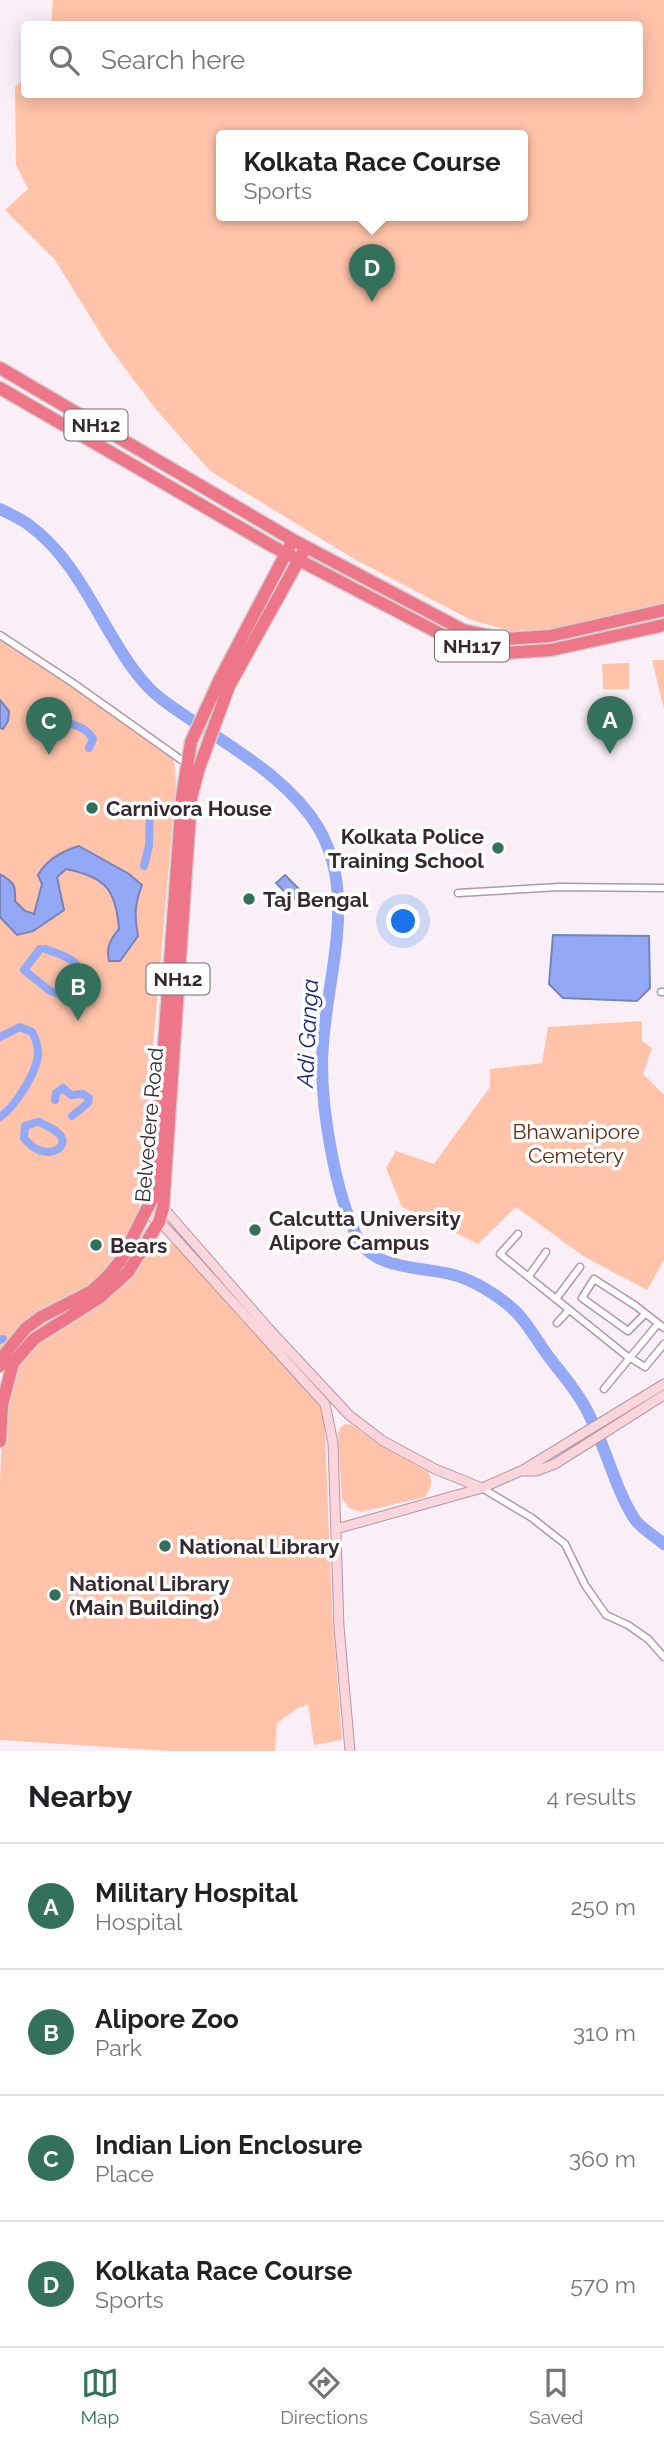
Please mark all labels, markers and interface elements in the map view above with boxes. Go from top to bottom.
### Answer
search box [21,21,643,98]
icon: search [45,41,83,79]
text: Search here [101,45,245,75]
popup [216,130,528,221]
text: Kolkata Race Course [243,147,501,177]
text: Sports [243,177,312,204]
pin: D [349,244,395,302]
road number: NH12 [64,410,128,440]
road number: NH117 [435,631,509,662]
pin: A [587,696,633,754]
pin: C [26,697,72,755]
place label: Carnivora House [106,796,272,821]
marker: Carnivora House [84,800,100,816]
place label: Kolkata Police Training School [328,824,484,873]
marker: Kolkata Police Training School [490,840,506,856]
place label: Taj Bengal [263,887,369,912]
marker: Taj Bengal [241,891,257,907]
your location [386,904,420,938]
pin: B [55,963,101,1021]
road number: NH12 [146,964,210,995]
water label: Adi Ganga [291,978,323,1090]
street label: Belvedere Road [130,1047,168,1203]
park label: Bhawanipore Cemetery [512,1119,640,1168]
place label: Calcutta University Alipore Campus [269,1206,461,1255]
marker: Calcutta University Alipore Campus [247,1222,263,1238]
place label: Bears [110,1233,167,1258]
marker: Bears [88,1237,104,1253]
place label: National Library [179,1534,340,1559]
marker: National Library [157,1538,173,1554]
place label: National Library (Main Building) [69,1571,230,1620]
marker: National Library (Main Building) [47,1587,63,1603]
text: Nearby [28,1779,132,1814]
text: 4 results [547,1783,636,1810]
text: Military Hospital [95,1878,298,1908]
text: A [43,1893,59,1920]
text: 250 m [570,1893,636,1920]
text: Hospital [95,1908,182,1935]
text: Alipore Zoo [95,2004,239,2034]
text: B [43,2019,59,2046]
text: 310 m [573,2019,636,2046]
text: Park [95,2034,142,2061]
text: Indian Lion Enclosure [95,2130,362,2160]
text: C [43,2145,59,2172]
text: 360 m [569,2145,636,2172]
text: Place [95,2160,154,2187]
text: Kolkata Race Course [95,2256,352,2286]
text: D [43,2271,59,2298]
text: 570 m [570,2271,636,2298]
text: Sports [95,2286,164,2313]
tab: Map [81,2364,119,2428]
tab: Directions [280,2364,368,2428]
tab: Saved [529,2364,583,2428]

